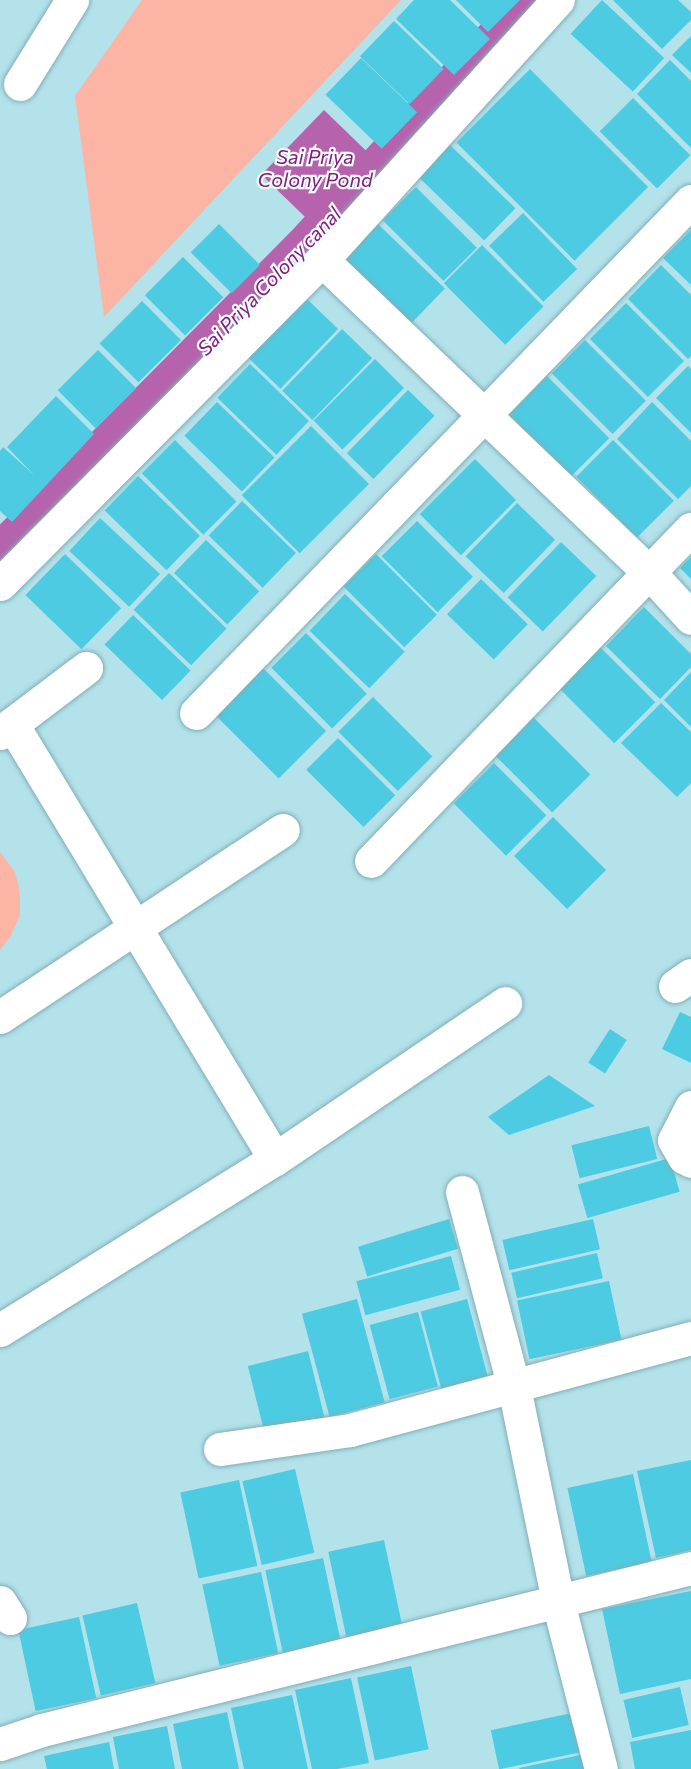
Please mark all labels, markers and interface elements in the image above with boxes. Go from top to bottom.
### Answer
water label: Sai Priya Colony Pond [257,144,373,191]
water label: Sai Priya Colony canal [192,202,346,360]

